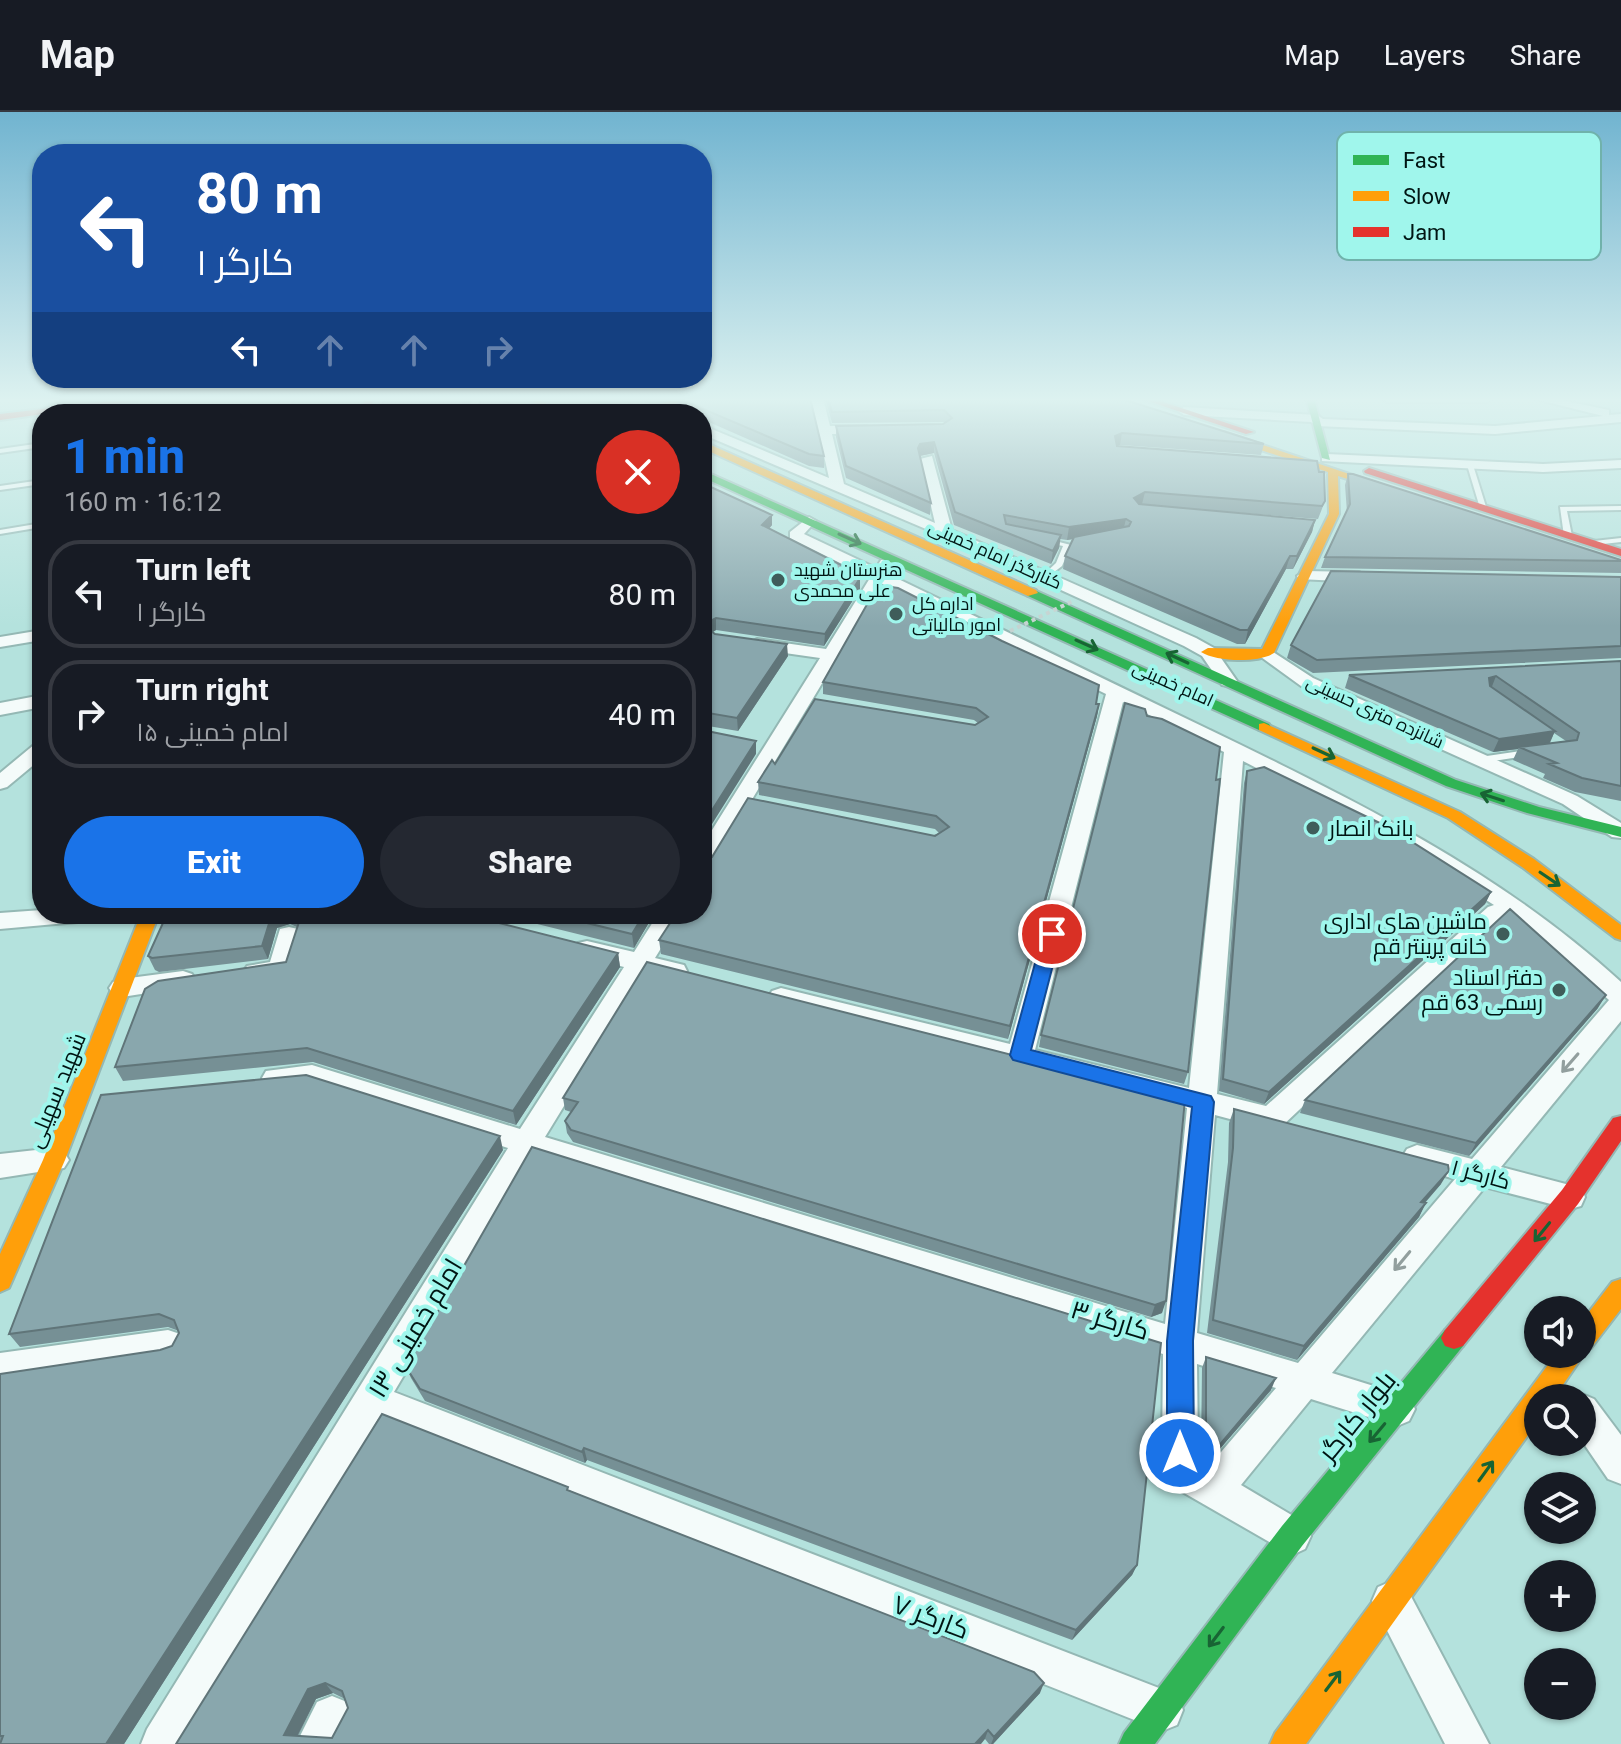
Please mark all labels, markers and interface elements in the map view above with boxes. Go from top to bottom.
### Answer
text: Map [40,33,115,77]
text: Map [1284,39,1340,72]
text: Layers [1384,39,1466,72]
text: Share [1510,39,1581,72]
legend [1337,132,1601,260]
text: Fast [1403,148,1445,173]
text: 80 m [196,161,323,227]
icon: left [64,176,168,280]
text: Slow [1403,184,1451,209]
text: Jam [1403,220,1446,245]
text: کارگر ۱ [196,242,294,284]
icon: left [224,328,268,372]
icon: ahead [308,328,352,372]
icon: ahead [392,328,436,372]
icon: right [476,328,520,372]
text: 1 min [64,428,185,485]
button: close [596,430,680,514]
text: 160 m · 16:12 [64,487,222,517]
street label: کنارگذر امام خمینی [925,516,1065,595]
one-way arrow [838,532,862,547]
text: Turn left [136,552,251,587]
place label: هنرستان شهید علی محمدی [794,559,903,602]
marker: هنرستان شهید علی محمدی [769,571,787,589]
icon: left [68,572,112,616]
text: 80 m [609,577,676,612]
place label: اداره کل امور مالیاتی [912,593,1001,636]
text: کارگر ۱ [136,597,207,627]
marker: اداره کل امور مالیاتی [887,605,905,623]
one-way arrow [1074,639,1099,654]
one-way arrow [1165,650,1189,665]
street label: امام خمینی [1129,656,1217,712]
street label: شانزده متری حسینی [1303,671,1447,753]
text: Turn right [136,672,269,707]
icon: right [68,692,112,736]
text: 40 m [609,697,676,732]
text: امام خمینی ۱۵ [136,717,289,747]
one-way arrow [1311,746,1335,761]
one-way arrow [1480,788,1505,803]
button: Exit [64,816,364,908]
button: Share [380,816,680,908]
place label: بانک انصار [1327,816,1414,841]
marker: بانک انصار [1304,819,1322,837]
one-way arrow [1539,871,1561,887]
pin [1018,900,1086,968]
place label: ماشین های اداری خانه پرینتر قم [1324,909,1487,962]
icon: arrive [1030,912,1074,956]
marker: ماشین های اداری خانه پرینتر قم [1494,925,1512,943]
place label: دفتر اسناد رسمی 63 قم [1421,965,1543,1018]
marker: دفتر اسناد رسمی 63 قم [1550,981,1568,999]
street label: شهید سهیلی [22,1029,92,1152]
one-way arrow [1561,1052,1579,1072]
street label: کارگر ۱ [1449,1155,1513,1194]
one-way arrow [1533,1221,1551,1242]
one-way arrow [1393,1250,1411,1271]
street label: امام خمینی ۱۳ [362,1253,471,1404]
street label: کارگر ۳ [1067,1294,1153,1346]
map controls [1524,1296,1596,1720]
button: sound [1524,1296,1596,1368]
street label: بلوار کارگر [1311,1365,1402,1468]
button: search [1524,1384,1596,1456]
position arrow [1138,1411,1222,1495]
one-way arrow [1368,1422,1386,1443]
one-way arrow [1477,1461,1494,1482]
button: layers [1524,1472,1596,1544]
button: + [1524,1560,1596,1632]
street label: کارگر ۷ [889,1589,973,1645]
one-way arrow [1208,1626,1225,1647]
button: − [1524,1648,1596,1720]
one-way arrow [1325,1671,1341,1693]

